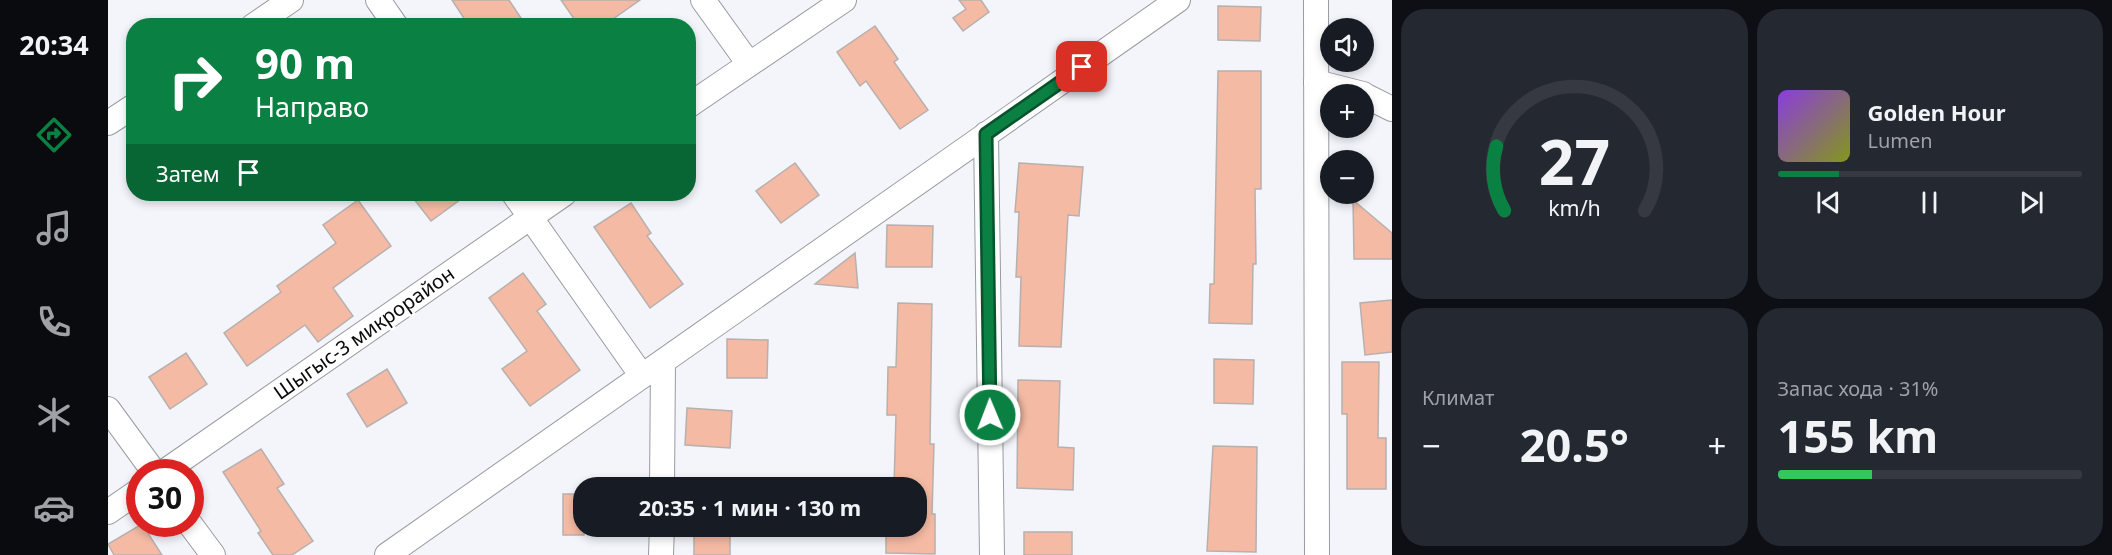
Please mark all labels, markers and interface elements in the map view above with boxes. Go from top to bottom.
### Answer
map controls [1320,18,1374,204]
button: sound [1320,18,1374,72]
text: 20:34 [19,26,89,63]
text: 90 m [255,34,355,91]
pin [1056,41,1107,92]
icon: right [156,42,234,120]
icon: arrive [1065,50,1098,83]
button: + [1320,84,1374,138]
text: Направо [255,88,369,125]
text: Golden Hour [1868,97,2006,127]
icon: directions [33,114,75,156]
text: 27 [1539,118,1610,203]
text: Lumen [1868,127,1933,154]
button: − [1320,150,1374,204]
icon: arrive [232,156,265,189]
text: Затем [156,158,220,188]
icon: previous [1812,186,1845,219]
icon: pause [1913,186,1946,219]
icon: next [2015,186,2048,219]
text: km/h [1548,194,1601,223]
icon: music [33,207,75,249]
street label: Шыгыс-3 микрорайон [268,260,460,405]
icon: phone [33,301,75,343]
text: Запас хода · 31% [1778,375,1938,402]
position arrow [958,383,1022,447]
text: Климат [1422,384,1494,411]
icon: climate [33,394,75,436]
text: 155 km [1778,405,1938,466]
text: 20.5° [1520,414,1629,475]
text: − [1422,423,1441,468]
text: + [1708,423,1726,468]
speed limit sign: 30 [126,459,204,537]
icon: car [33,487,75,529]
text: 20:35 · 1 мин · 130 m [639,492,861,522]

